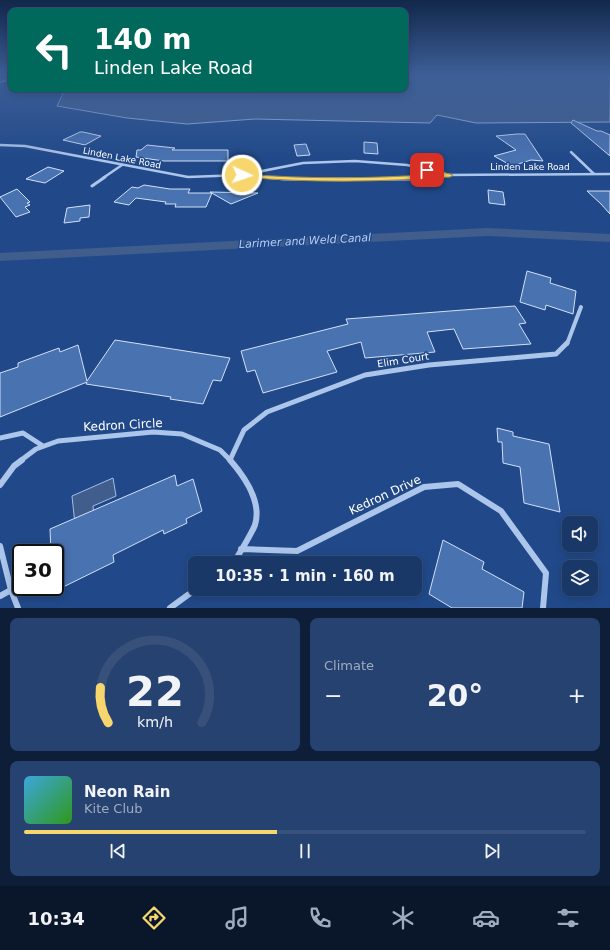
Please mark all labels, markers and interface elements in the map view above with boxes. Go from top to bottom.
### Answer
text: 140 m [94,23,191,56]
icon: left [28,24,80,76]
text: Linden Lake Road [94,57,253,78]
street label: Linden Lake Road [82,146,162,170]
pin [410,153,444,187]
position arrow [221,154,263,196]
icon: arrive [416,159,438,181]
street label: Linden Lake Road [490,162,570,172]
water label: Larimer and Weld Canal [238,231,372,251]
street label: Elim Court [376,350,430,370]
street label: Kedron Circle [83,416,163,434]
street label: Kedron Drive [347,472,423,518]
map controls [562,516,598,596]
button: sound [562,516,598,552]
speed limit sign: 30 [12,544,64,596]
button: layers [562,560,598,596]
text: 10:35 · 1 min · 160 m [215,567,395,585]
text: Climate [324,658,374,673]
text: 22 [126,666,184,715]
text: 20° [427,678,483,713]
text: − [324,683,342,708]
text: + [568,683,586,708]
text: km/h [137,713,173,729]
text: Neon Rain [84,783,170,801]
text: Kite Club [84,801,143,816]
icon: previous [107,840,129,862]
icon: pause [294,840,316,862]
icon: next [481,840,503,862]
icon: directions [140,904,168,932]
icon: music [223,904,251,932]
icon: phone [306,904,334,932]
icon: climate [389,904,417,932]
icon: car [472,904,500,932]
icon: filters [554,904,582,932]
text: 10:34 [27,908,85,929]

